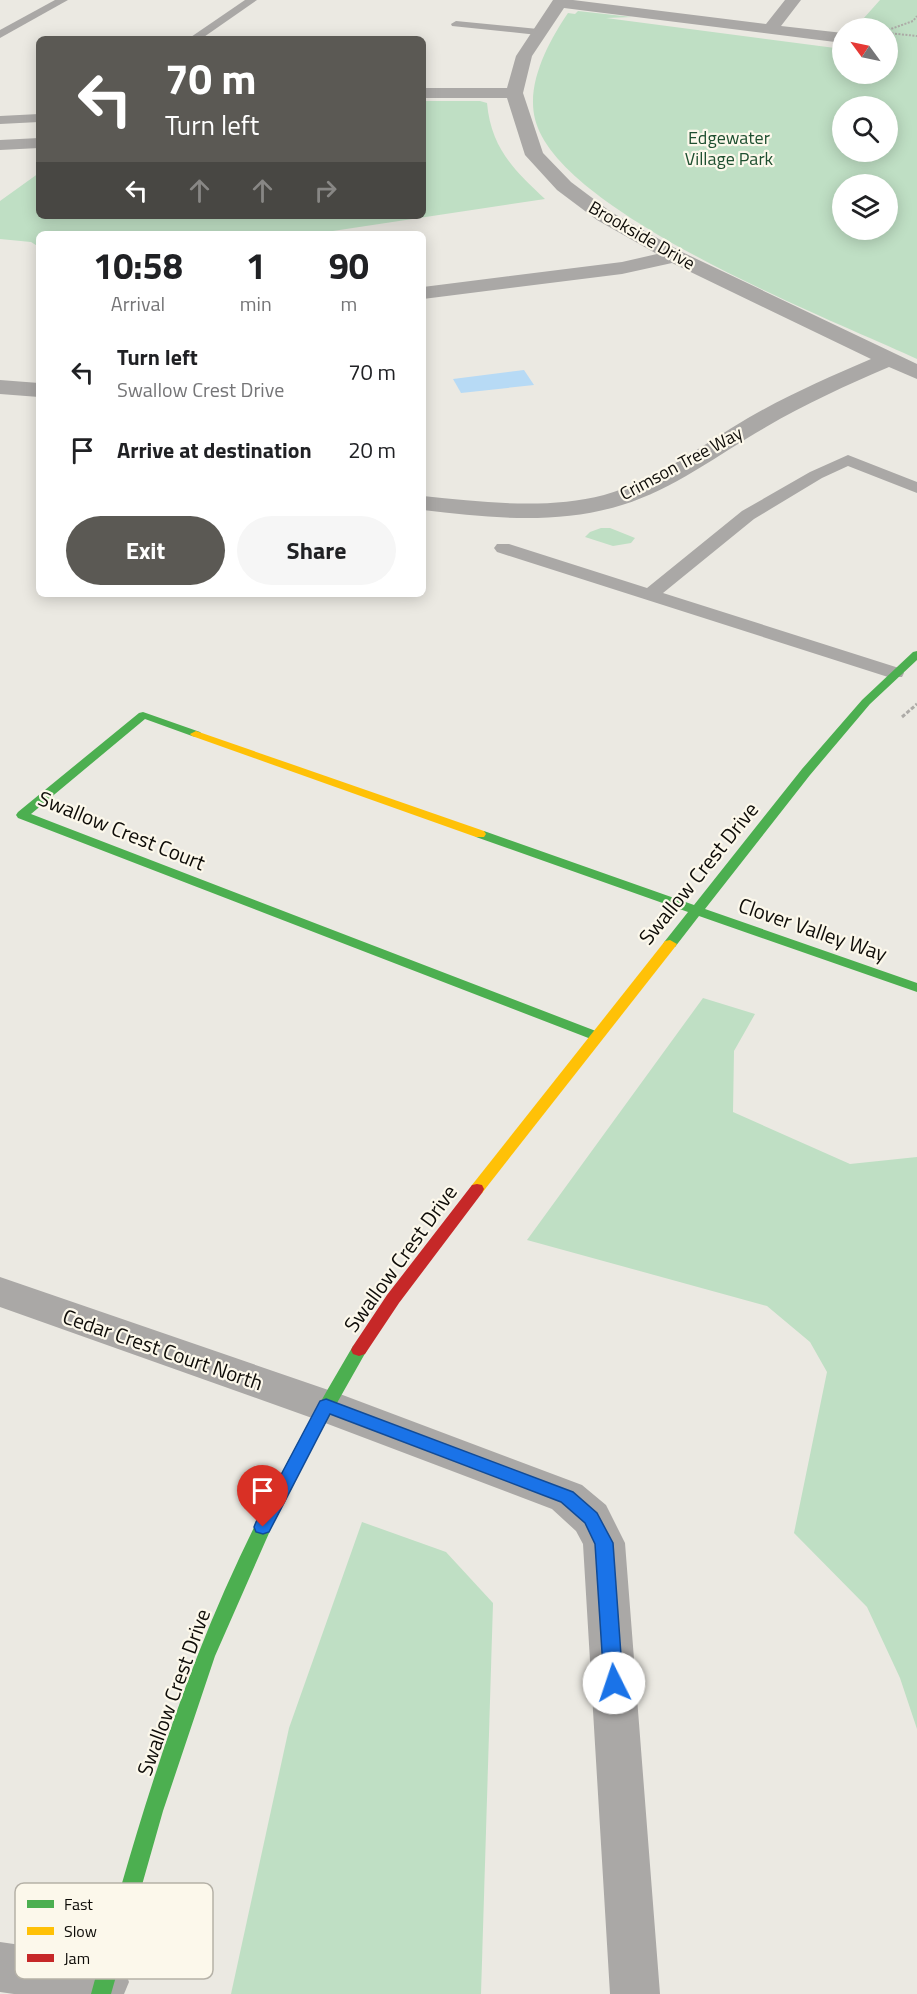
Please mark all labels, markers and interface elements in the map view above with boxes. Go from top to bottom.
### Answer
north arrow [832,18,898,84]
map controls [832,18,898,240]
text: 70 m [165,46,257,110]
icon: left [66,60,144,138]
button: search [832,96,898,162]
text: Turn left [165,104,259,145]
park label: Edgewater Village Park [685,124,774,172]
icon: left [120,174,153,207]
icon: ahead [183,174,216,207]
icon: ahead [246,174,279,207]
icon: right [309,174,342,207]
button: layers [832,174,898,240]
street label: Brookside Drive [584,194,700,276]
text: 10:58 [93,238,183,293]
text: 1 [246,238,266,293]
text: 90 [329,238,369,293]
text: Arrival [111,288,165,319]
text: min [240,288,272,319]
text: m [340,288,357,319]
text: Turn left [117,340,198,374]
text: 70 m [348,355,396,389]
icon: left [66,356,99,389]
text: Swallow Crest Drive [117,374,284,405]
street label: Crimson Tree Way [615,419,748,507]
text: Arrive at destination [117,433,312,467]
text: 20 m [348,433,396,467]
icon: arrive [66,434,99,467]
button: Exit [66,516,225,585]
button: Share [237,516,396,585]
street label: Swallow Crest Court [34,782,211,878]
street label: Swallow Crest Drive [630,795,766,951]
street label: Clover Valley Way [734,889,892,969]
street label: Swallow Crest Drive [335,1178,465,1338]
street label: Cedar Crest Court North [59,1300,267,1398]
pin [237,1465,288,1527]
icon: arrive [246,1474,279,1507]
street label: Swallow Crest Drive [128,1604,218,1780]
position arrow [582,1651,646,1715]
legend [15,1883,213,1979]
text: Fast [64,1892,93,1916]
text: Slow [64,1919,97,1943]
text: Jam [64,1946,90,1970]

